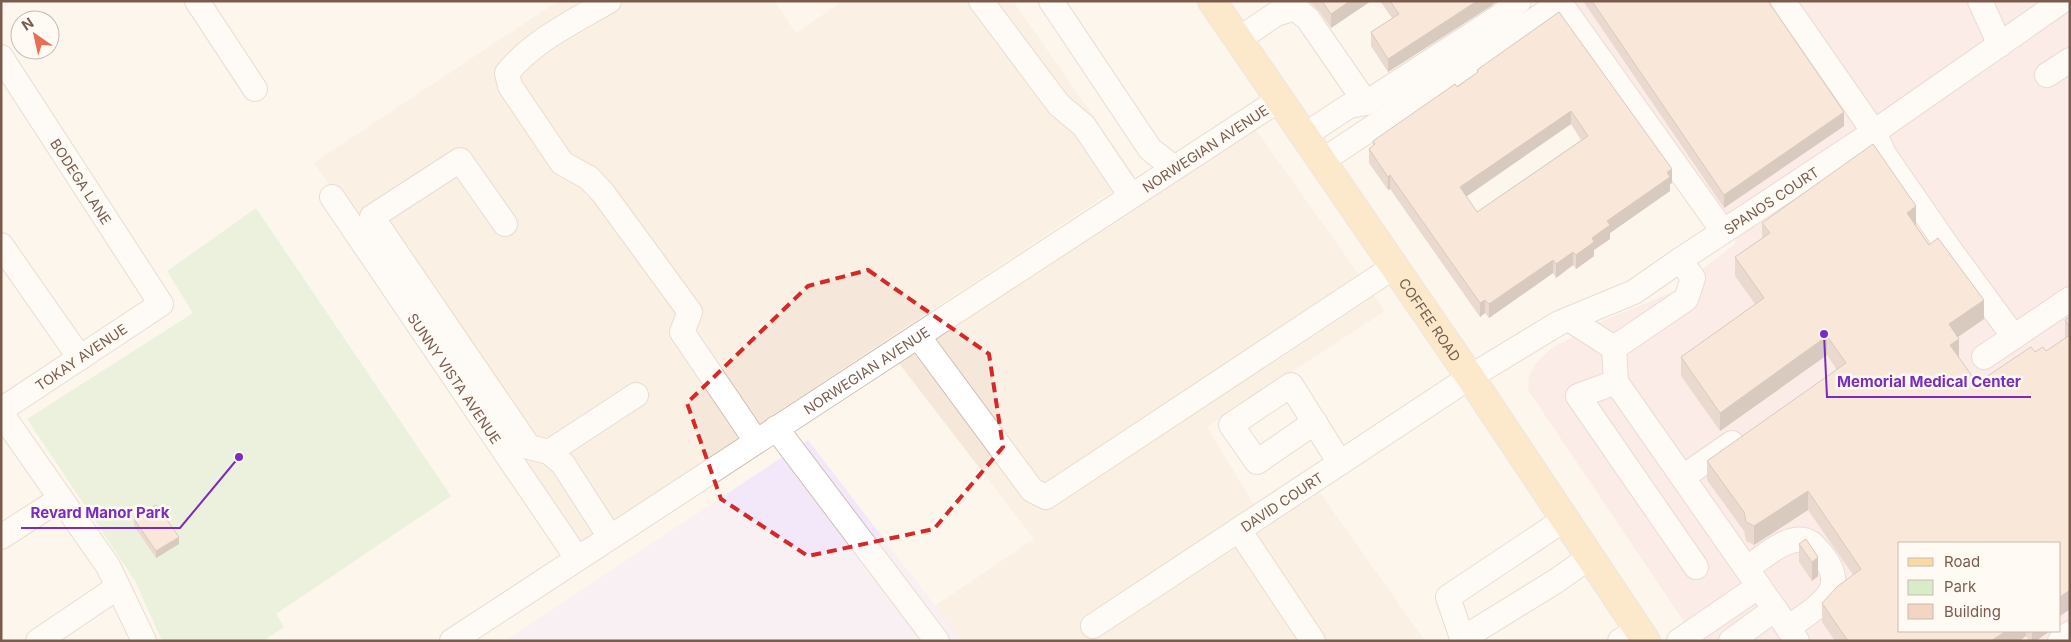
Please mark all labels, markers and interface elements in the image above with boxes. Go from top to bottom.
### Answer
north arrow [10,10,60,60]
text: N [18,14,37,34]
street label: NORWEGIAN AVENUE [1139,101,1271,195]
street label: BODEGA LANE [47,135,115,227]
street label: SPANOS COURT [1720,163,1822,237]
street label: COFFEE ROAD [1396,274,1465,364]
street label: SUNNY VISTA AVENUE [405,310,505,447]
street label: TOKAY AVENUE [32,320,130,394]
street label: NORWEGIAN AVENUE [800,322,932,417]
callout: Memorial Medical Center [1827,367,2031,397]
text: Memorial Medical Center [1837,372,2021,391]
street label: DAVID COURT [1237,468,1326,535]
callout: Revard Manor Park [21,498,180,528]
text: Revard Manor Park [31,503,170,522]
legend [1898,542,2061,632]
text: Road [1944,552,1980,571]
text: Park [1944,577,1977,596]
text: Building [1944,602,2001,621]

